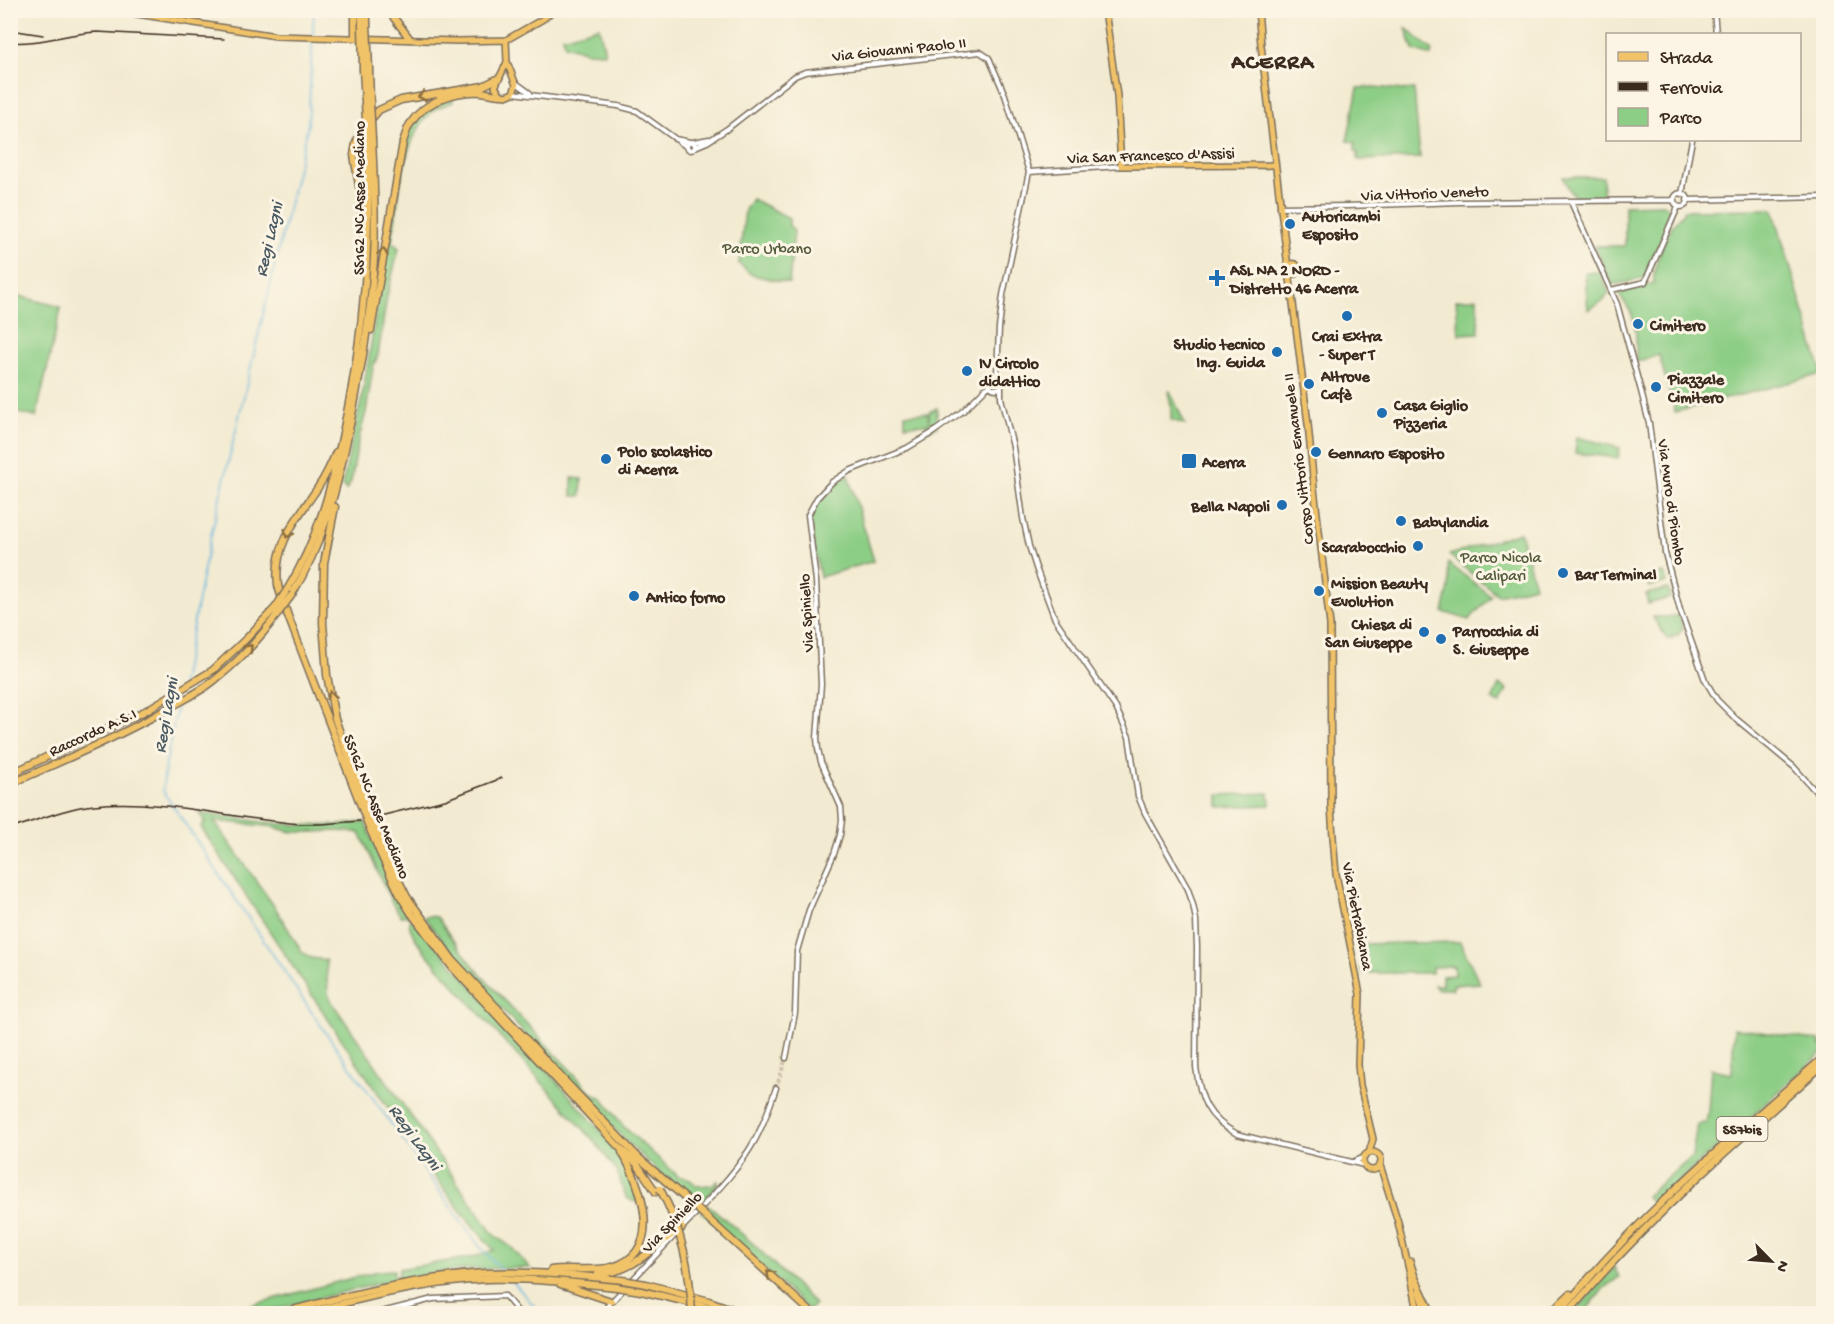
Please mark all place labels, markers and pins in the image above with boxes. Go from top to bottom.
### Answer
place label: Autoricambi Esposito [1301,209,1381,246]
marker: Autoricambi Esposito [1283,217,1297,231]
place label: ASL NA 2 NORD - Distretto 46 Acerra [1228,263,1359,300]
marker: ASL NA 2 NORD - Distretto 46 Acerra [1208,269,1226,287]
marker: Crai Extra - Super T [1340,309,1354,323]
marker: Cimitero [1631,317,1645,331]
place label: Cimitero [1649,318,1706,337]
place label: Crai Extra - Super T [1311,329,1383,366]
place label: Studio tecnico Ing. Guida [1174,337,1266,374]
marker: Studio tecnico Ing. Guida [1270,345,1284,359]
place label: IV Circolo didattico [979,356,1041,393]
marker: IV Circolo didattico [960,364,974,378]
place label: Altrove Cafè [1320,369,1371,406]
place label: Piazzale Cimitero [1667,372,1725,409]
marker: Altrove Cafè [1302,377,1316,391]
marker: Piazzale Cimitero [1649,380,1663,394]
place label: Casa Giglio Pizzeria [1393,398,1469,435]
marker: Casa Giglio Pizzeria [1375,406,1389,420]
place label: Polo scolastico di Acerra [617,444,713,481]
marker: Gennaro Esposito [1309,445,1323,459]
place label: Gennaro Esposito [1328,446,1445,465]
marker: Polo scolastico di Acerra [599,452,613,466]
marker: Acerra [1180,452,1198,470]
place label: Acerra [1201,455,1246,474]
marker: Bella Napoli [1275,498,1289,512]
place label: Bella Napoli [1190,499,1271,518]
marker: Babylandia [1394,514,1408,528]
place label: Babylandia [1412,515,1489,534]
marker: Scarabocchio [1411,539,1425,553]
place label: Scarabocchio [1322,540,1407,559]
marker: Bar Terminal [1556,566,1570,580]
place label: Bar Terminal [1574,567,1657,586]
place label: Mission Beauty Evolution [1331,576,1428,613]
marker: Mission Beauty Evolution [1312,584,1326,598]
marker: Antico forno [627,589,641,603]
place label: Antico forno [645,589,726,609]
place label: Chiesa di San Giuseppe [1325,617,1413,654]
place label: Parrocchia di S. Giuseppe [1452,624,1539,661]
marker: Chiesa di San Giuseppe [1417,625,1431,639]
marker: Parrocchia di S. Giuseppe [1434,632,1448,646]

